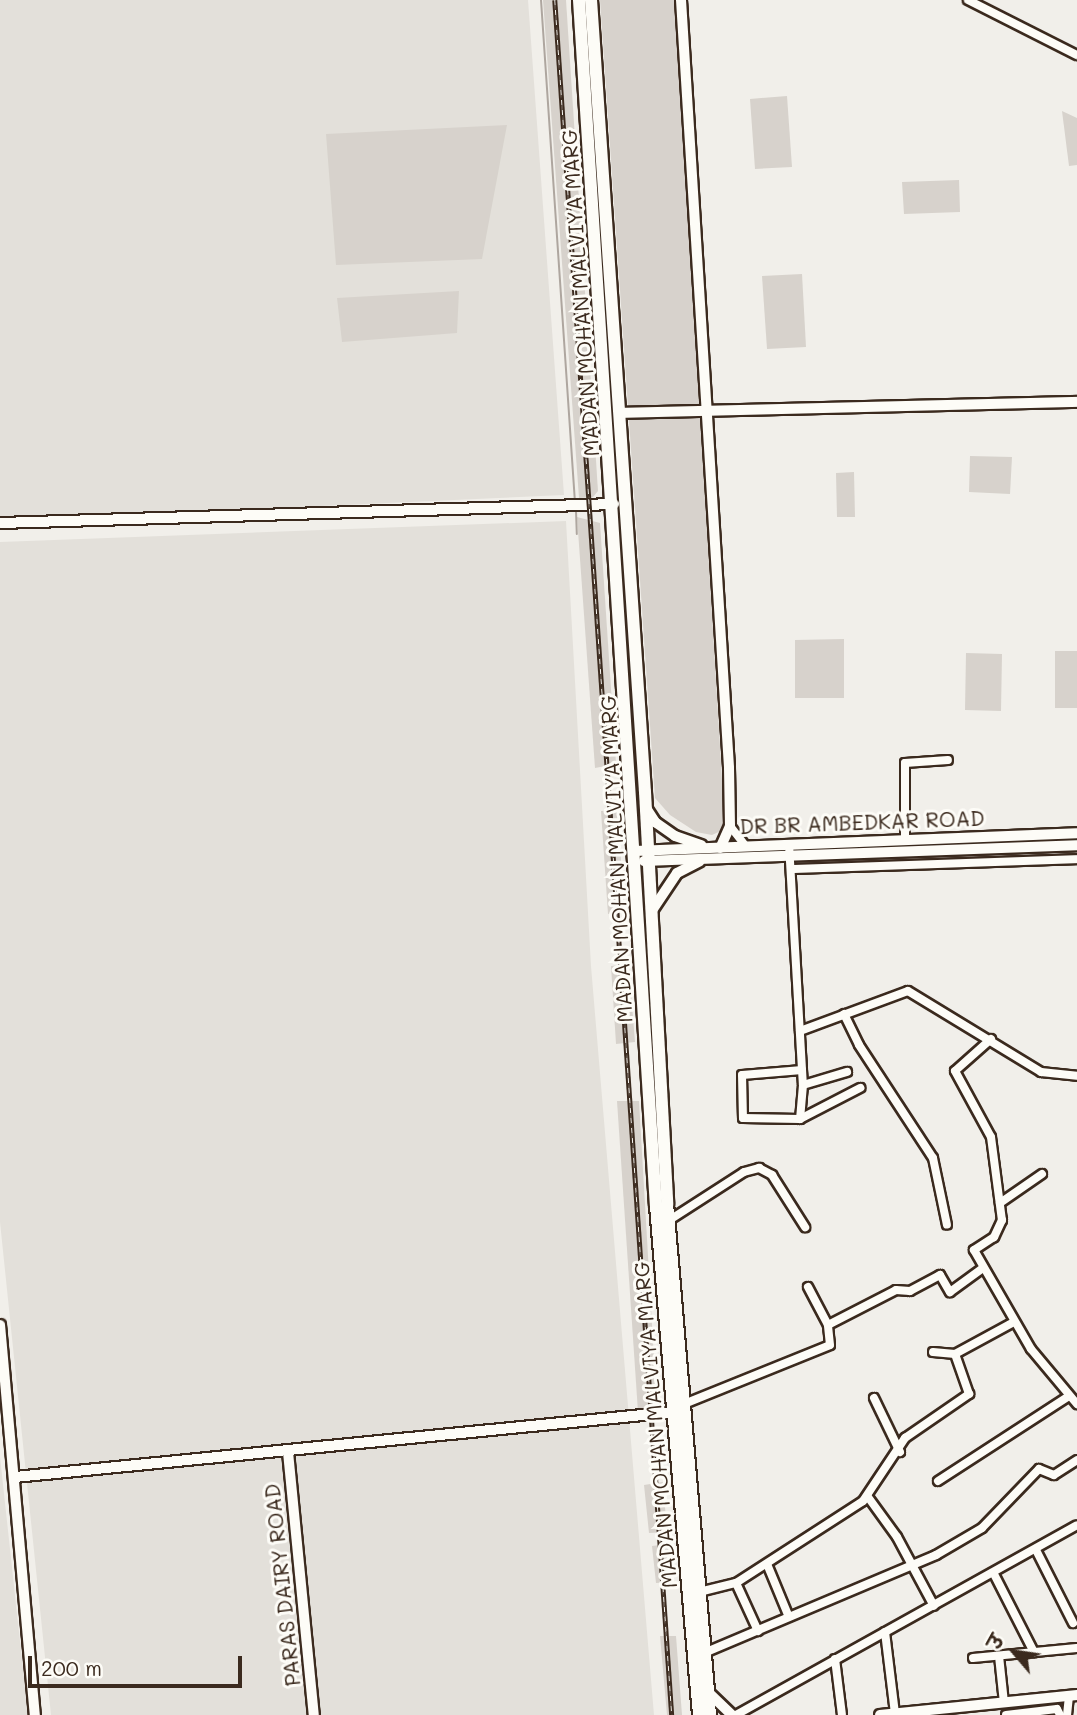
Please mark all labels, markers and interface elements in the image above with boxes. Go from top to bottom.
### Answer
street label: MADAN MOHAN MALVIYA MARG [556,129,604,457]
street label: MADAN MOHAN MALVIYA MARG [595,695,637,1023]
street label: DR BR AMBEDKAR ROAD [739,805,985,839]
street label: MADAN MOHAN MALVIYA MARG [628,1261,682,1589]
street label: PARAS DAIRY ROAD [259,1483,305,1687]
north arrow [979,1617,1049,1687]
text: उ [981,1630,1009,1653]
scale bar [32,1642,245,1686]
text: 200 m [41,1654,102,1681]

